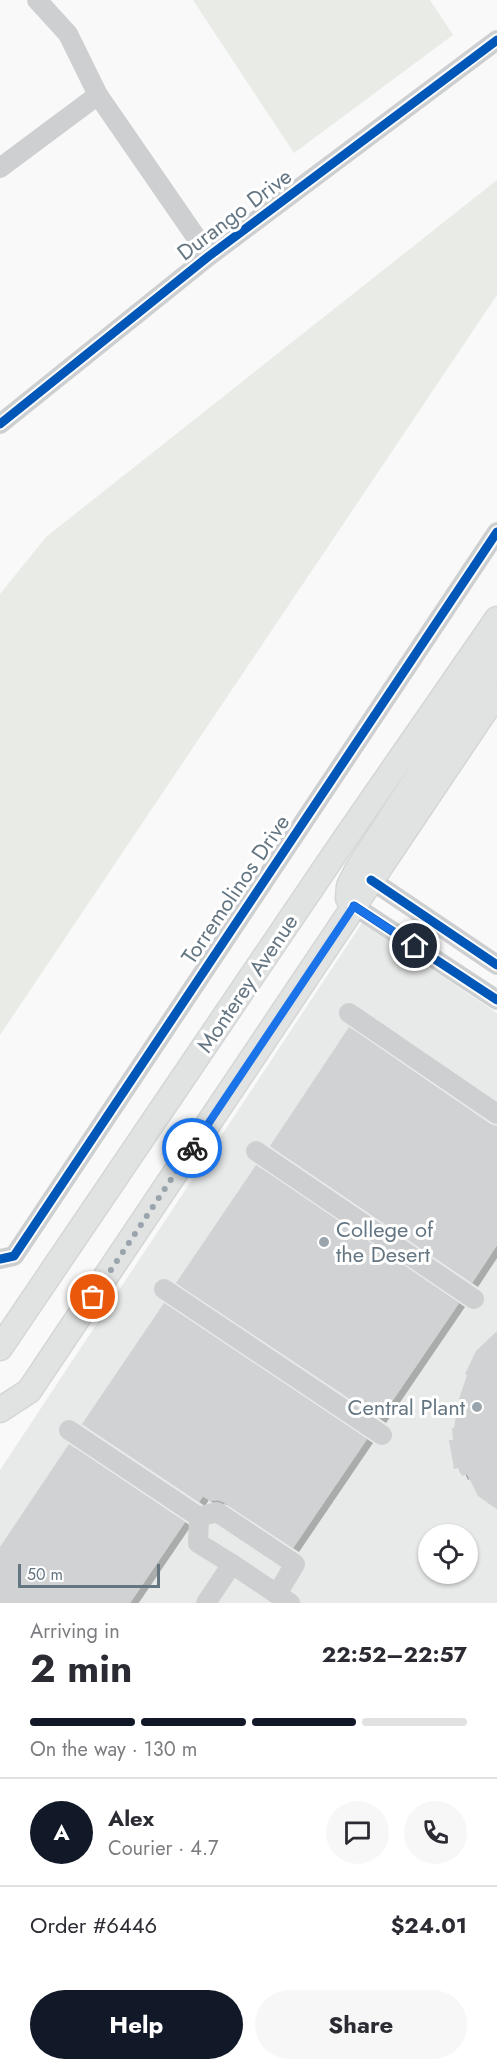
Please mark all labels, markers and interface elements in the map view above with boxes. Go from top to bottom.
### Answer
street label: Durango Drive [170,160,298,268]
street label: Torremolinos Drive [173,808,297,970]
street label: Monterey Avenue [189,907,305,1059]
pin [389,920,440,971]
icon: home [398,929,431,962]
courier [162,1118,222,1178]
icon: bike [176,1132,209,1165]
place label: College of the Desert [336,1213,434,1270]
marker: College of the Desert [317,1235,331,1249]
pin [67,1271,118,1322]
icon: bag [76,1280,109,1313]
place label: Central Plant [347,1391,466,1423]
marker: Central Plant [470,1400,484,1414]
map controls [418,1524,478,1584]
button: locate [418,1524,478,1584]
scale bar [18,1561,160,1588]
text: 50 m [27,1563,63,1586]
text: Arriving in [30,1617,120,1646]
text: 22:52–22:57 [322,1638,467,1670]
text: 2 min [30,1640,132,1697]
text: On the way · 130 m [30,1735,197,1764]
button: chat [326,1801,389,1864]
button: phone [404,1801,467,1864]
text: Alex [108,1802,154,1834]
text: A [53,1816,70,1848]
text: Courier · 4.7 [108,1834,219,1863]
text: Order #6446 [30,1909,157,1941]
text: $24.01 [391,1909,467,1941]
button: Help [30,1990,243,2059]
button: Share [255,1990,467,2059]

